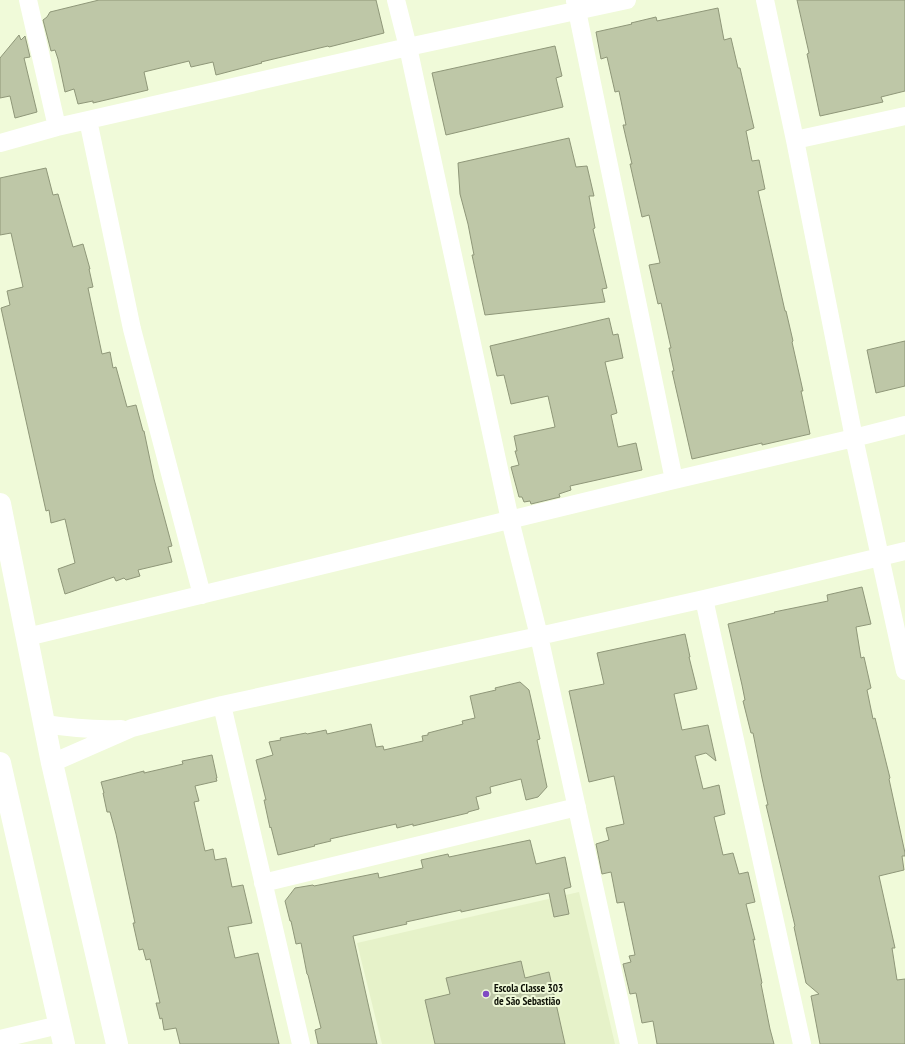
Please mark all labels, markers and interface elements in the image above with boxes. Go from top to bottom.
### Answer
place label: Escola Classe 303 de São Sebastião [494,981,563,1008]
marker: Escola Classe 303 de São Sebastião [481,989,491,999]

